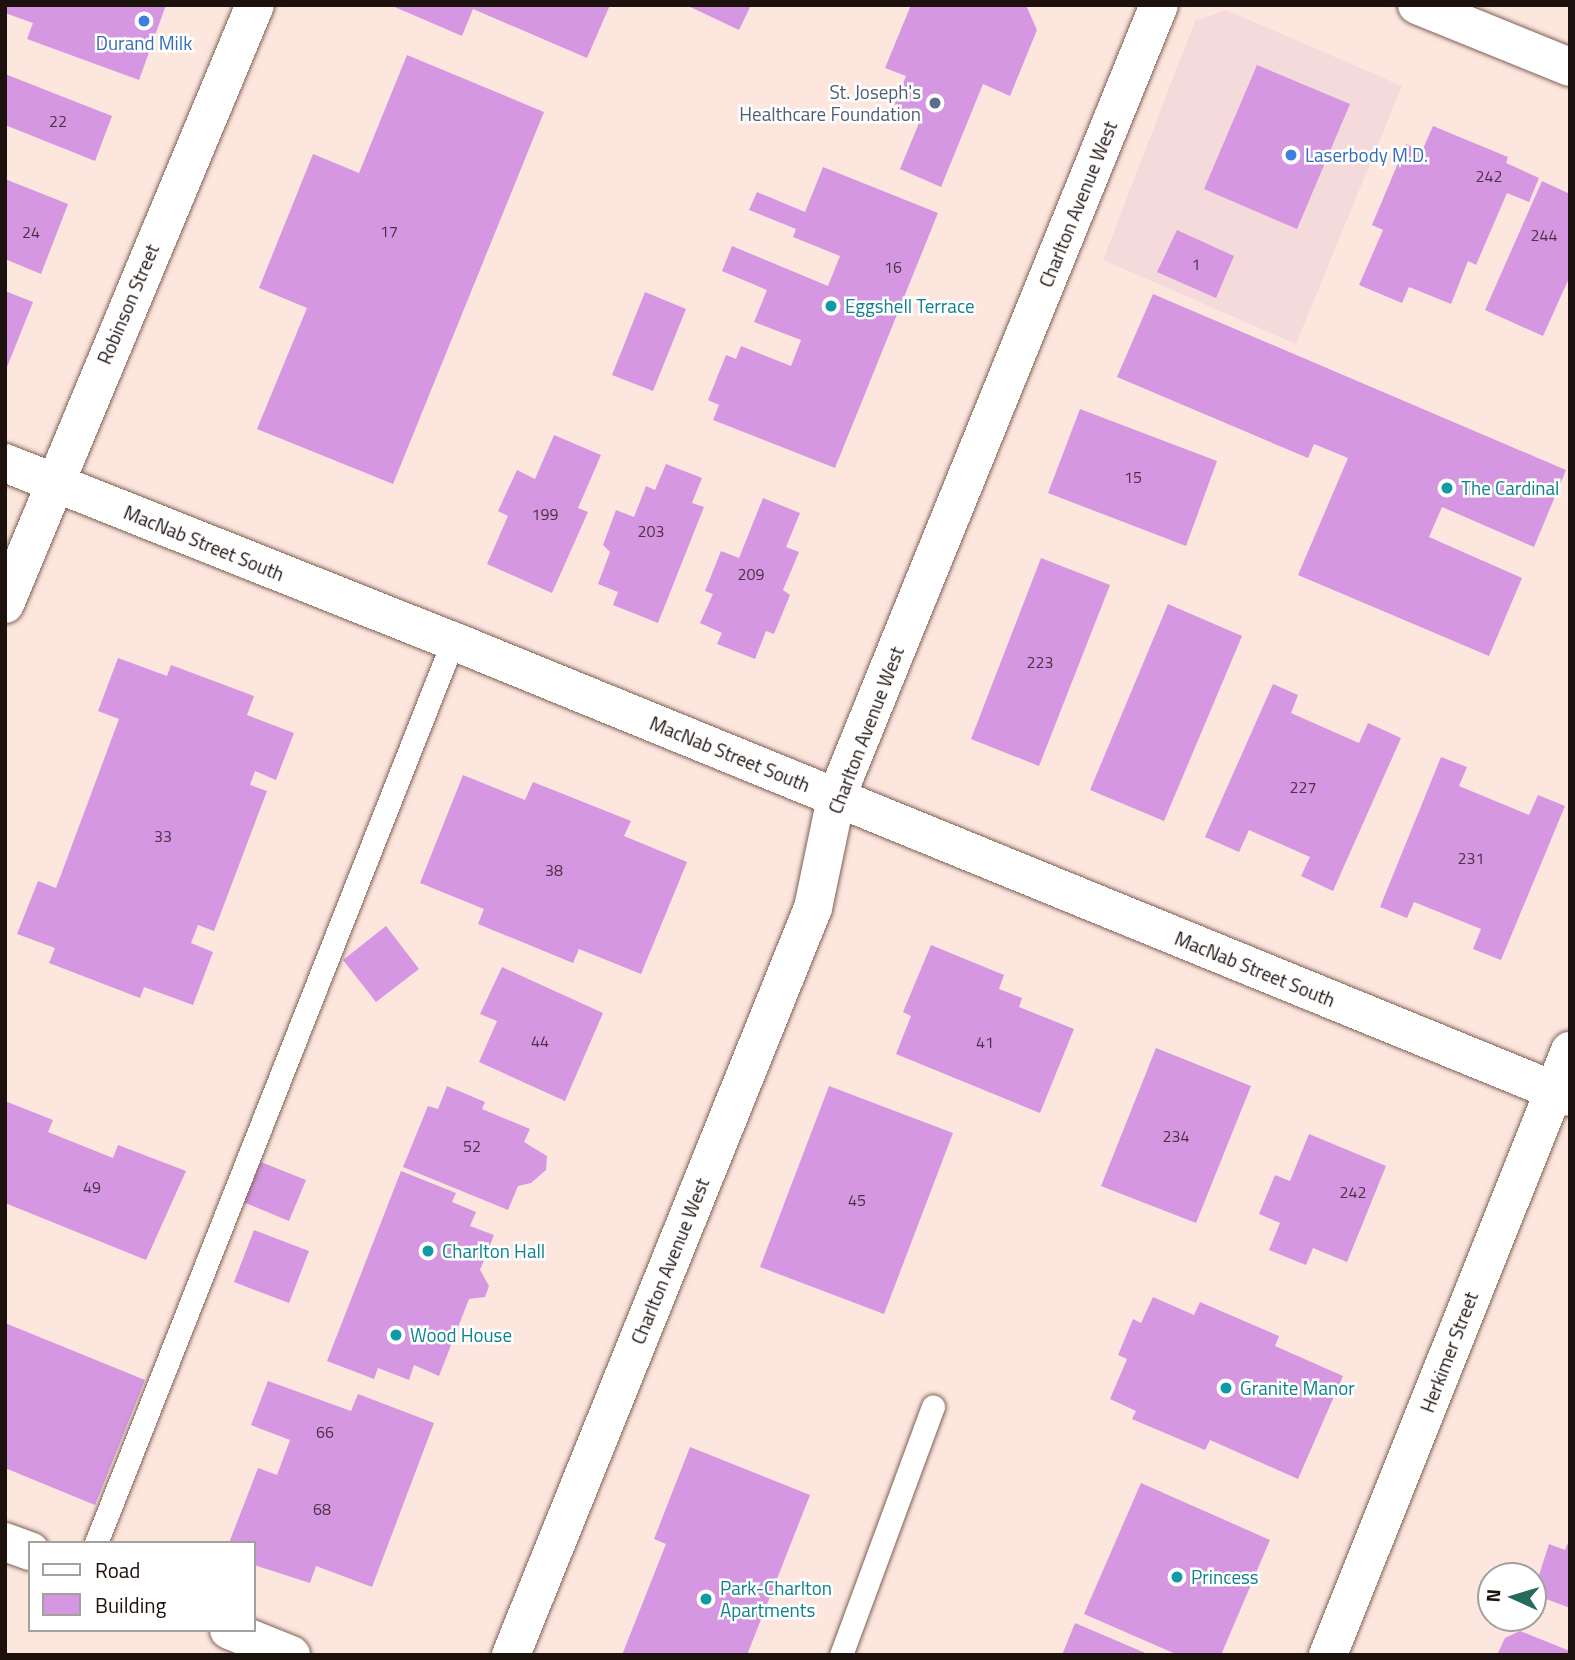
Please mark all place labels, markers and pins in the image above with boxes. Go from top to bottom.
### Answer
marker: Durand Milk [136,13,152,29]
place label: Durand Milk [96,32,192,54]
place label: St. Joseph's Healthcare Foundation [739,81,921,125]
marker: St. Joseph's Healthcare Foundation [927,95,943,111]
place label: Laserbody M.D. [1305,144,1428,166]
marker: Laserbody M.D. [1283,147,1299,163]
place label: Eggshell Terrace [845,295,975,317]
marker: Eggshell Terrace [823,298,839,314]
place label: The Cardinal [1461,477,1559,499]
marker: The Cardinal [1439,480,1455,496]
place label: Charlton Hall [442,1240,545,1262]
marker: Charlton Hall [420,1243,436,1259]
place label: Wood House [410,1324,512,1346]
marker: Wood House [388,1327,404,1343]
place label: Granite Manor [1240,1377,1355,1399]
marker: Granite Manor [1218,1380,1234,1396]
place label: Princess [1191,1566,1259,1588]
marker: Princess [1169,1569,1185,1585]
place label: Park-Charlton Apartments [720,1577,832,1621]
marker: Park-Charlton Apartments [698,1591,714,1607]

